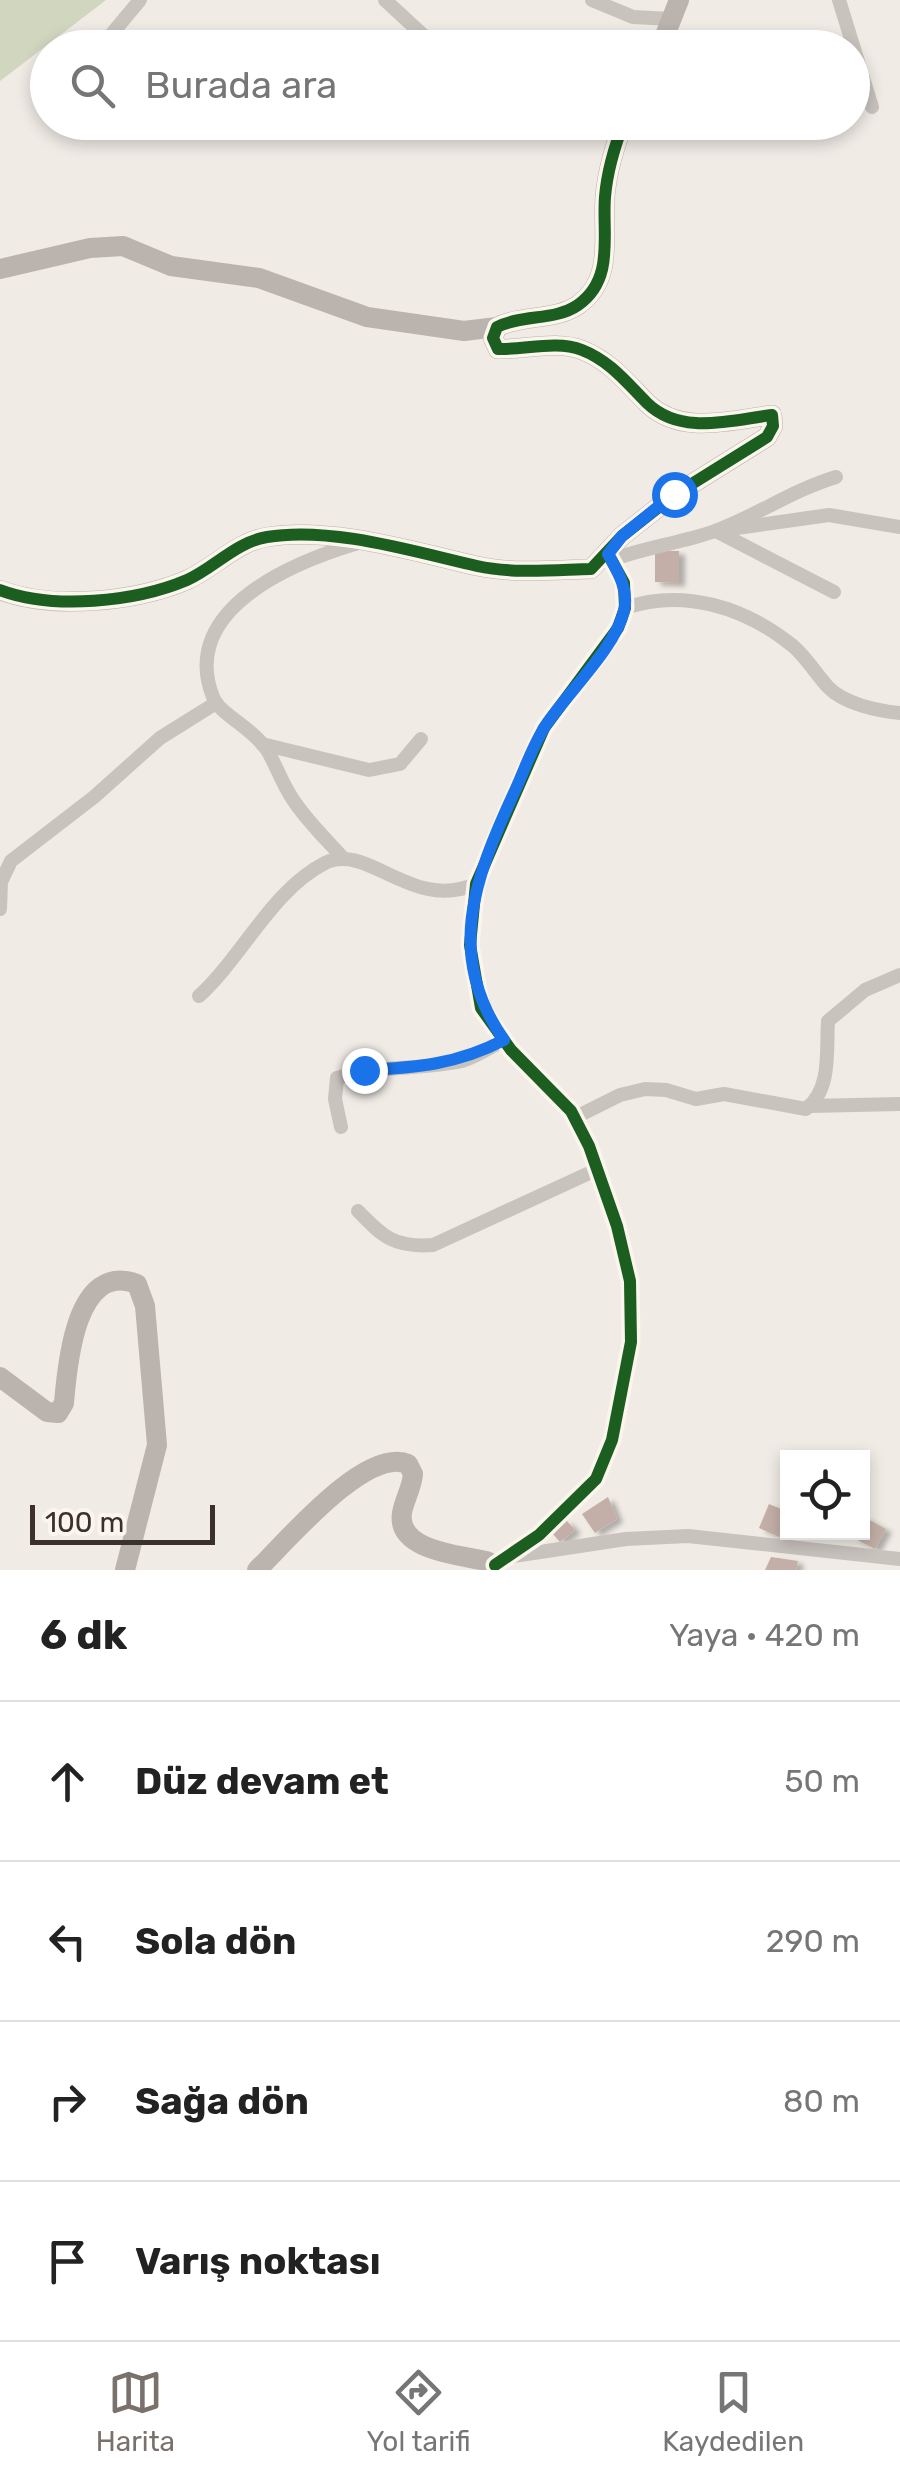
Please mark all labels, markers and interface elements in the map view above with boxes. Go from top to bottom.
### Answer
search box [30,30,870,140]
icon: search [65,58,120,113]
text: Burada ara [145,62,337,108]
route start [652,472,698,518]
route end [342,1048,388,1094]
map controls [780,1450,870,1540]
button: locate [780,1450,870,1540]
scale bar [30,1500,215,1544]
text: 100 m [45,1506,124,1539]
text: 6 dk [40,1610,127,1660]
text: Yaya · 420 m [669,1616,860,1654]
icon: ahead [40,1754,95,1809]
text: Düz devam et [135,1758,389,1804]
text: 50 m [784,1762,860,1800]
icon: left [40,1914,95,1969]
text: Sola dön [135,1918,296,1964]
text: 290 m [766,1922,860,1960]
icon: right [40,2074,95,2129]
text: Sağa dön [135,2078,309,2124]
text: 80 m [783,2082,860,2120]
icon: arrive [40,2234,95,2289]
text: Varış noktası [135,2238,381,2284]
tab: Harita [96,2365,175,2458]
tab: Yol tarifi [367,2365,471,2458]
tab: Kaydedilen [662,2365,804,2458]

